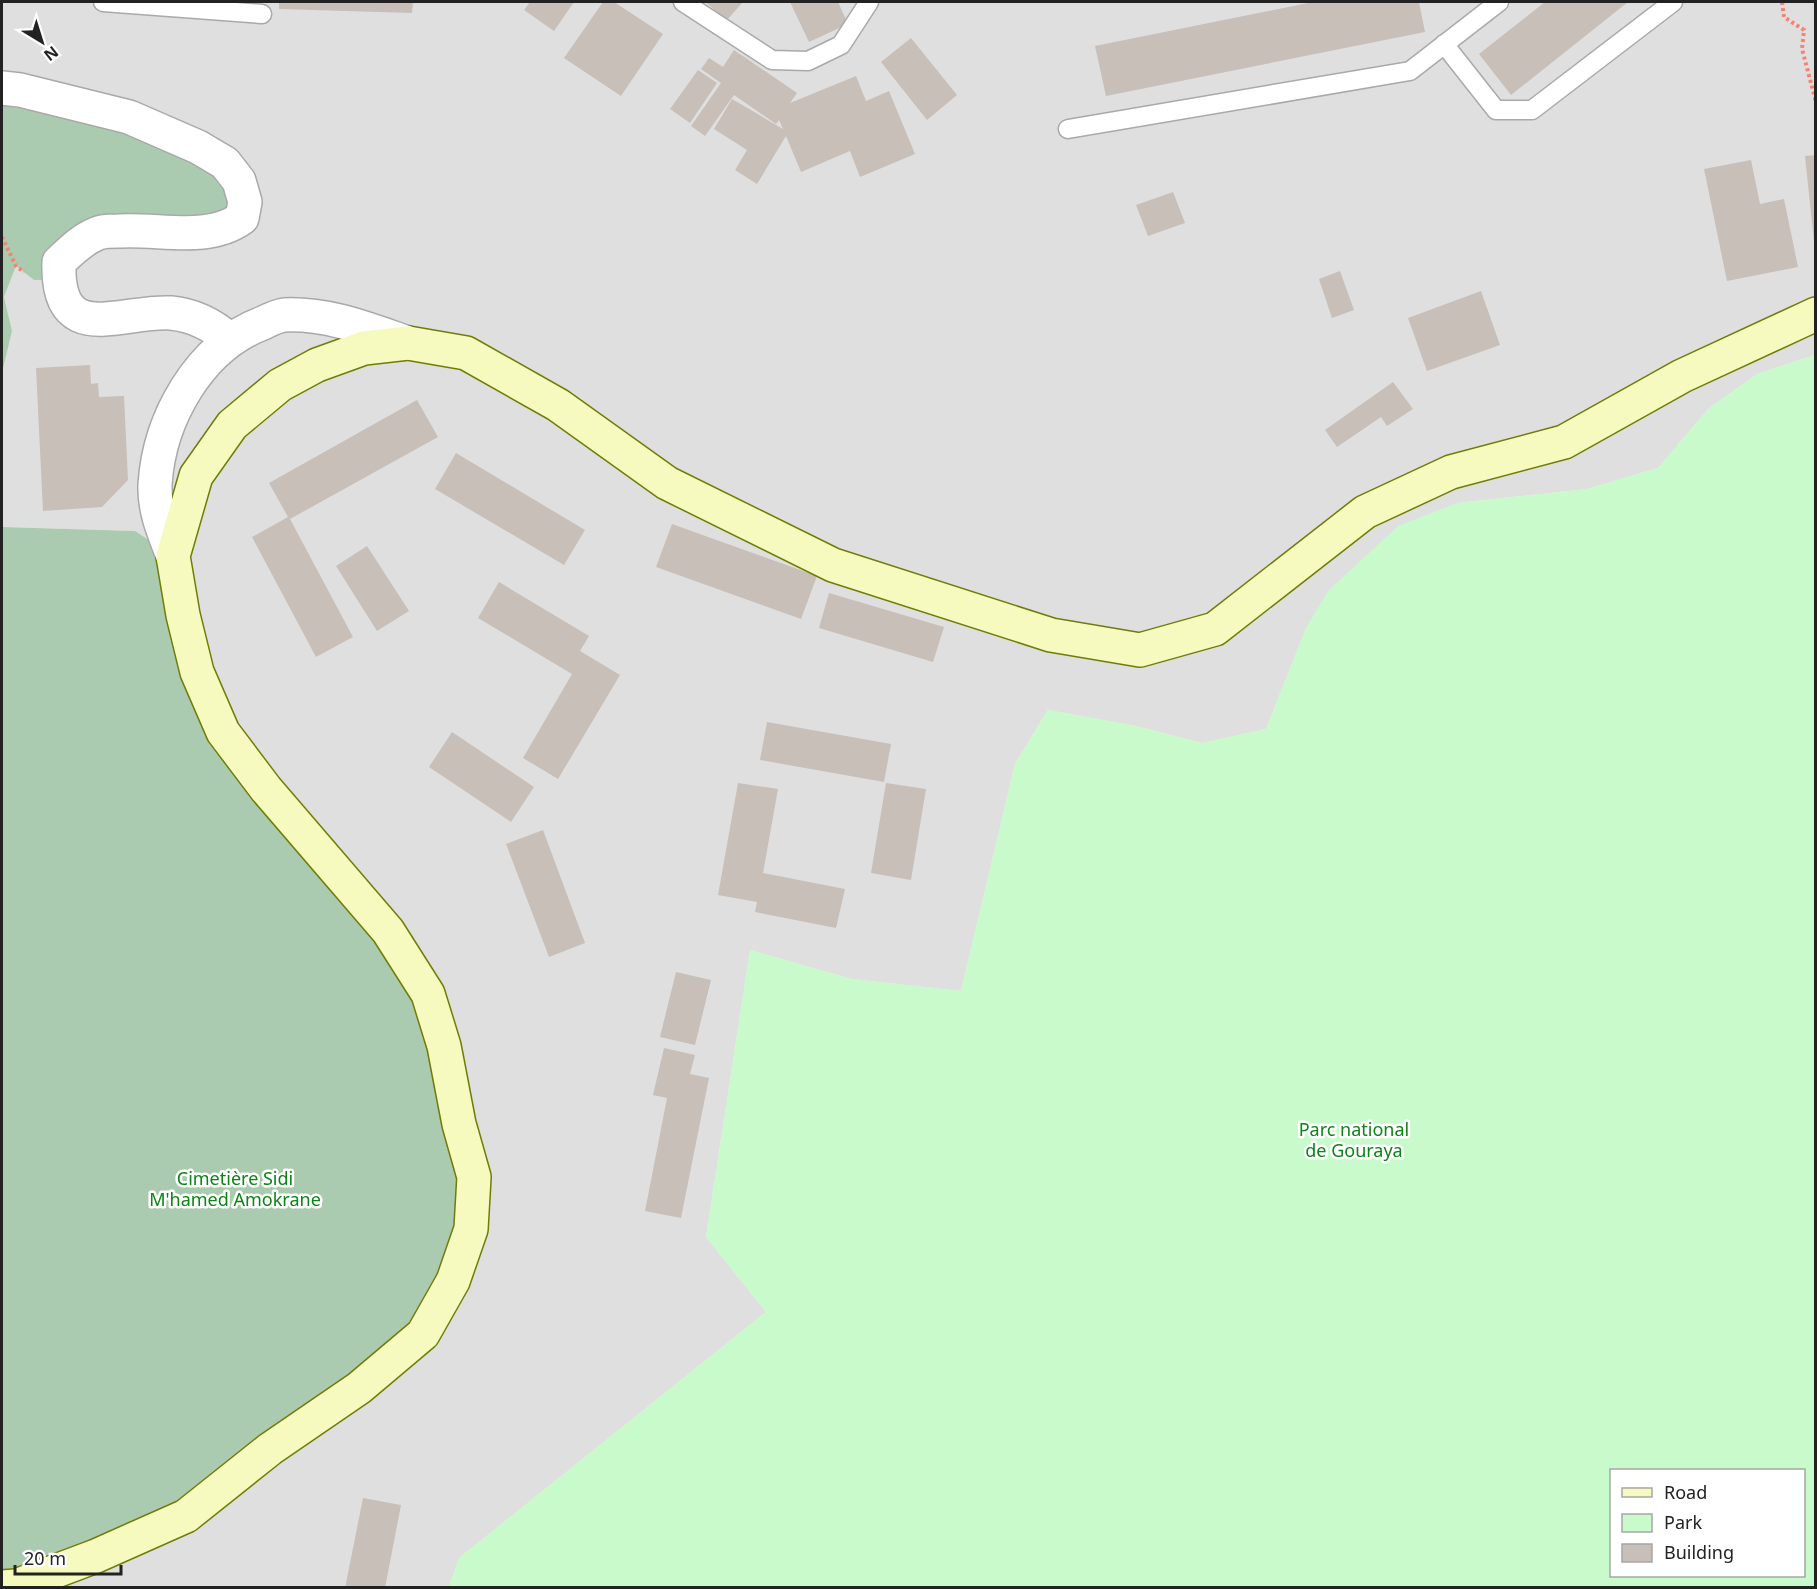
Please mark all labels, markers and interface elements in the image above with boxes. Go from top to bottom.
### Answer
north arrow [12,12,72,72]
text: N [39,41,63,66]
park label: Parc national de Gouraya [1299,1117,1409,1162]
park label: Cimetière Sidi M'hamed Amokrane [149,1166,321,1211]
legend [1610,1469,1805,1577]
text: Road [1664,1480,1707,1504]
text: Park [1664,1510,1702,1534]
scale bar [15,1538,122,1576]
text: Building [1664,1540,1734,1564]
text: 20 m [24,1546,66,1570]

